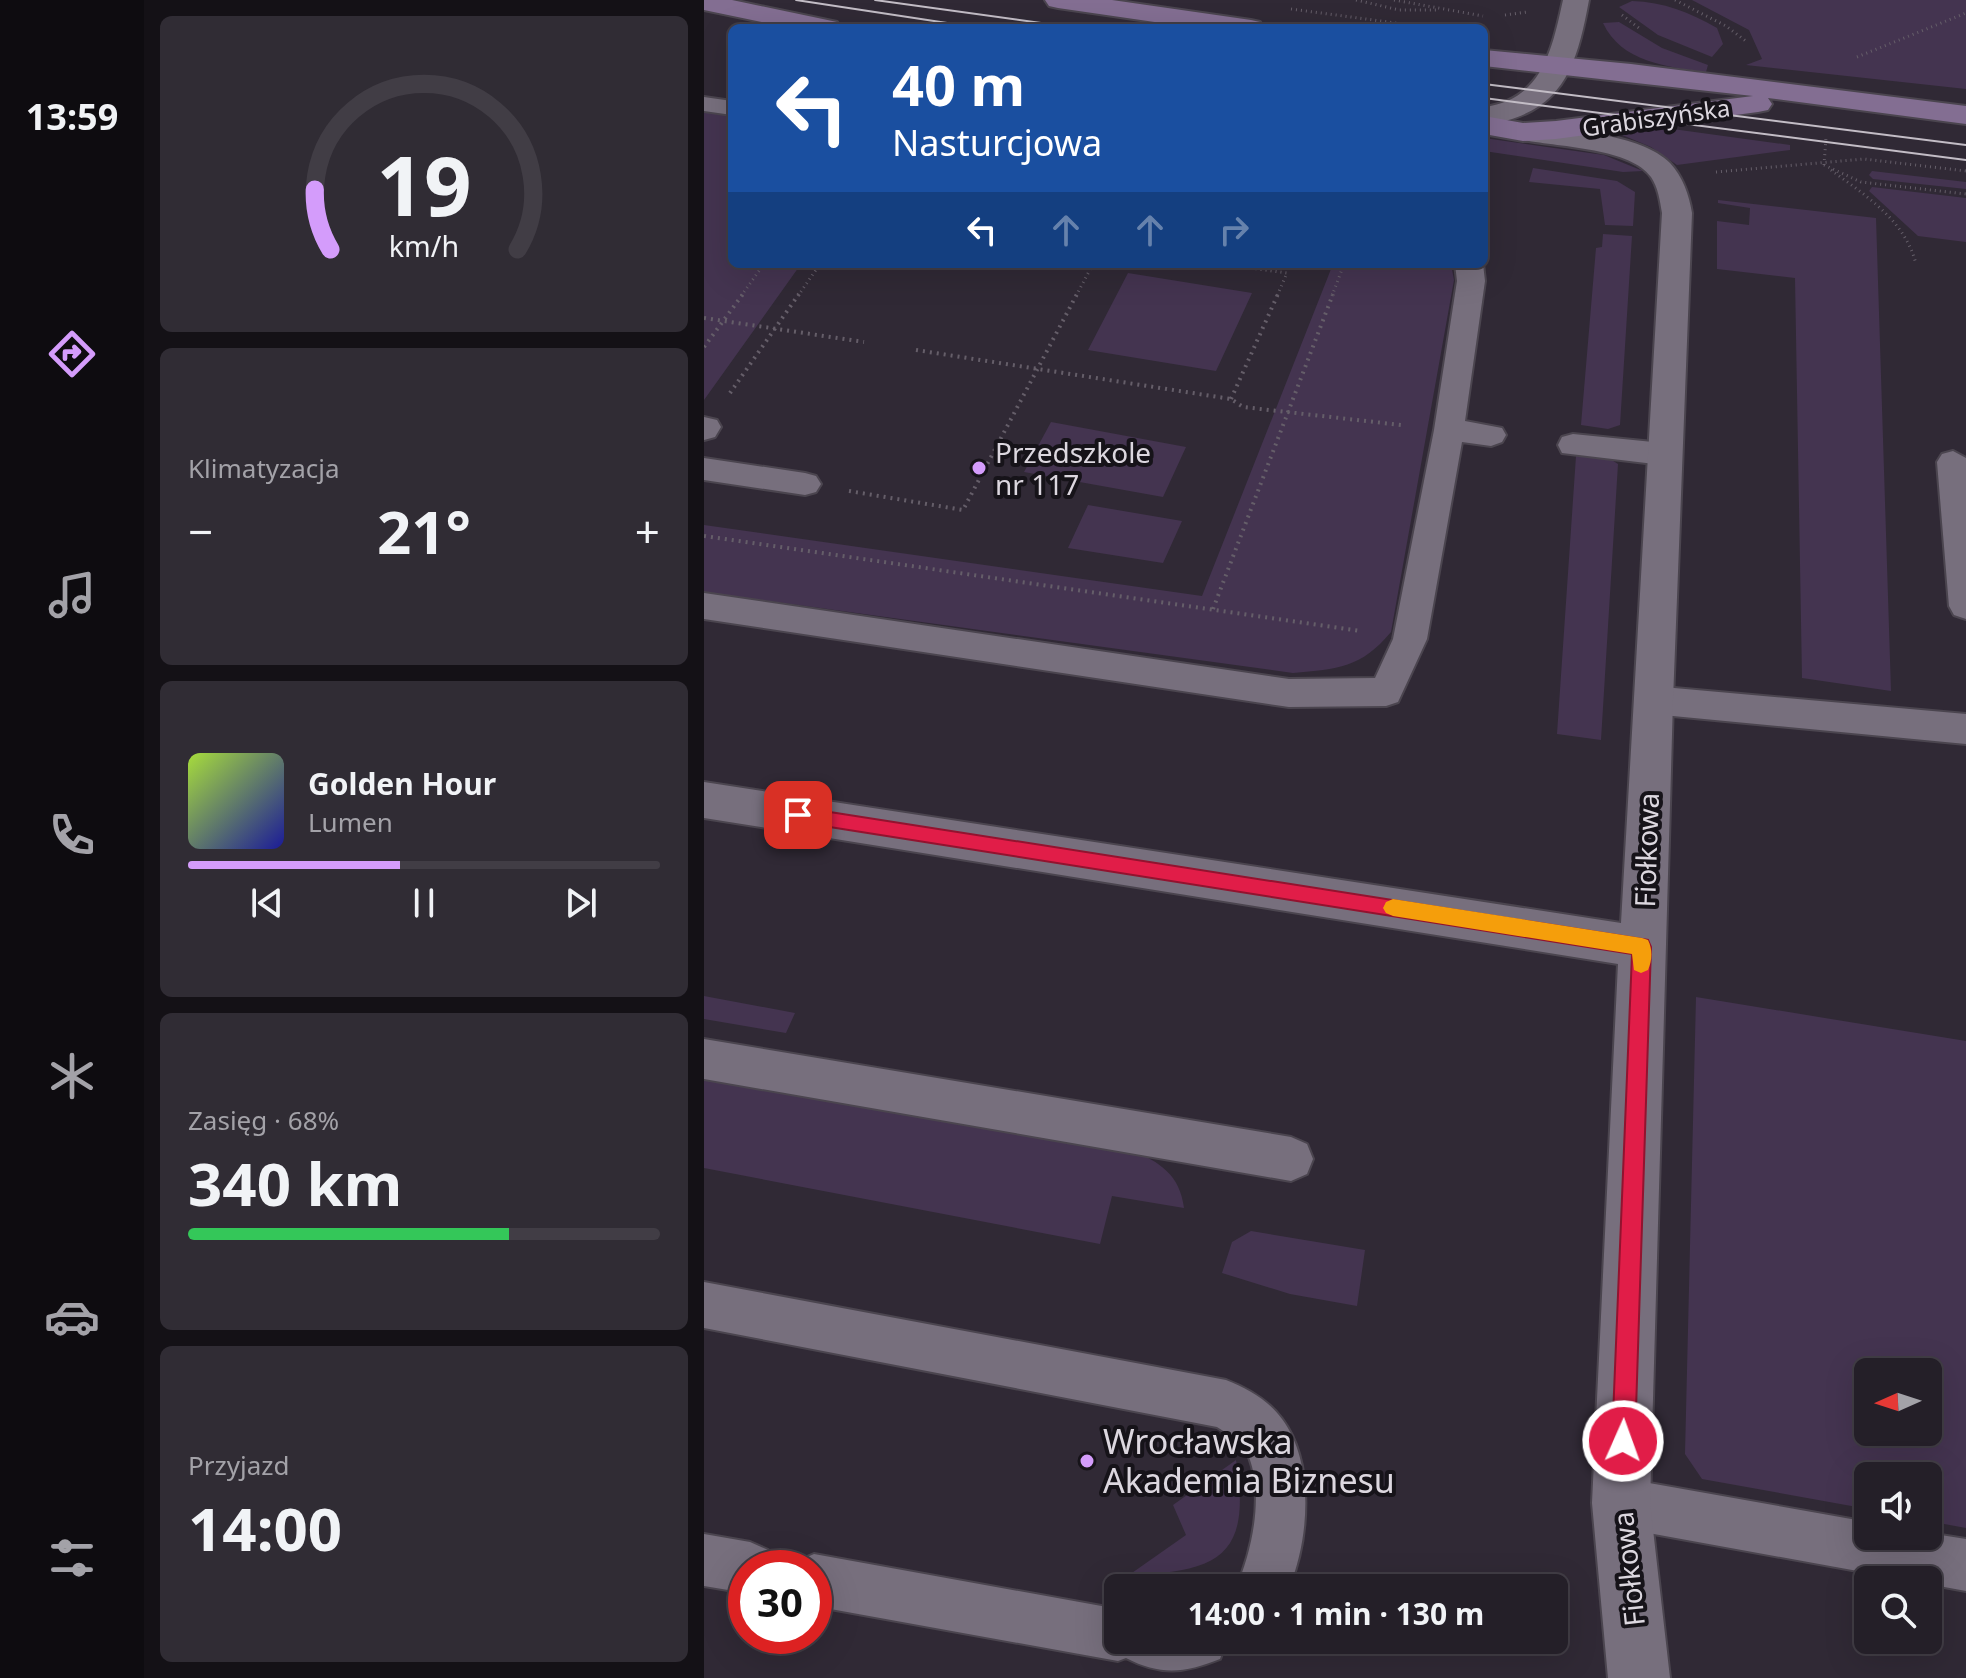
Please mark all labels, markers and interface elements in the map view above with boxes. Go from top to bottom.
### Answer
text: 40 m [892,46,1025,122]
icon: left [760,56,864,160]
street label: Grabiszyńska [1580,90,1732,144]
text: 13:59 [26,92,118,141]
text: Nasturcjowa [892,118,1102,167]
text: 19 [376,127,472,240]
icon: left [960,208,1004,252]
icon: ahead [1044,208,1088,252]
icon: ahead [1128,208,1172,252]
icon: right [1212,208,1256,252]
text: km/h [389,226,459,265]
icon: directions [44,326,100,382]
place label: Przedszkole nr 117 [995,433,1151,503]
text: Klimatyzacja [188,450,340,486]
marker: Przedszkole nr 117 [970,459,988,477]
text: 21° [377,490,471,572]
text: − [188,501,213,561]
text: + [635,501,660,561]
icon: music [44,567,100,623]
text: Golden Hour [308,763,496,804]
pin [764,781,832,849]
street label: Fiołkowa [1625,792,1667,908]
icon: arrive [776,793,820,837]
text: Lumen [308,804,393,840]
icon: phone [44,807,100,863]
icon: previous [245,881,289,925]
icon: pause [402,881,446,925]
icon: next [559,881,603,925]
icon: climate [44,1048,100,1104]
text: Zasięg · 68% [188,1102,339,1138]
text: 340 km [188,1142,402,1224]
icon: car [44,1289,100,1345]
north arrow [1854,1358,1942,1446]
map controls [1854,1358,1942,1654]
position arrow [1581,1399,1665,1483]
place label: Wrocławska Akademia Biznesu [1103,1418,1395,1503]
text: Przyjazd [188,1447,289,1483]
marker: Wrocławska Akademia Biznesu [1078,1452,1096,1470]
button: sound [1854,1462,1942,1550]
text: 14:00 [188,1487,342,1569]
street label: Fiołkowa [1603,1510,1653,1628]
icon: filters [44,1530,100,1586]
speed limit sign: 30 [728,1550,832,1654]
button: search [1854,1566,1942,1654]
text: 14:00 · 1 min · 130 m [1188,1593,1484,1634]

